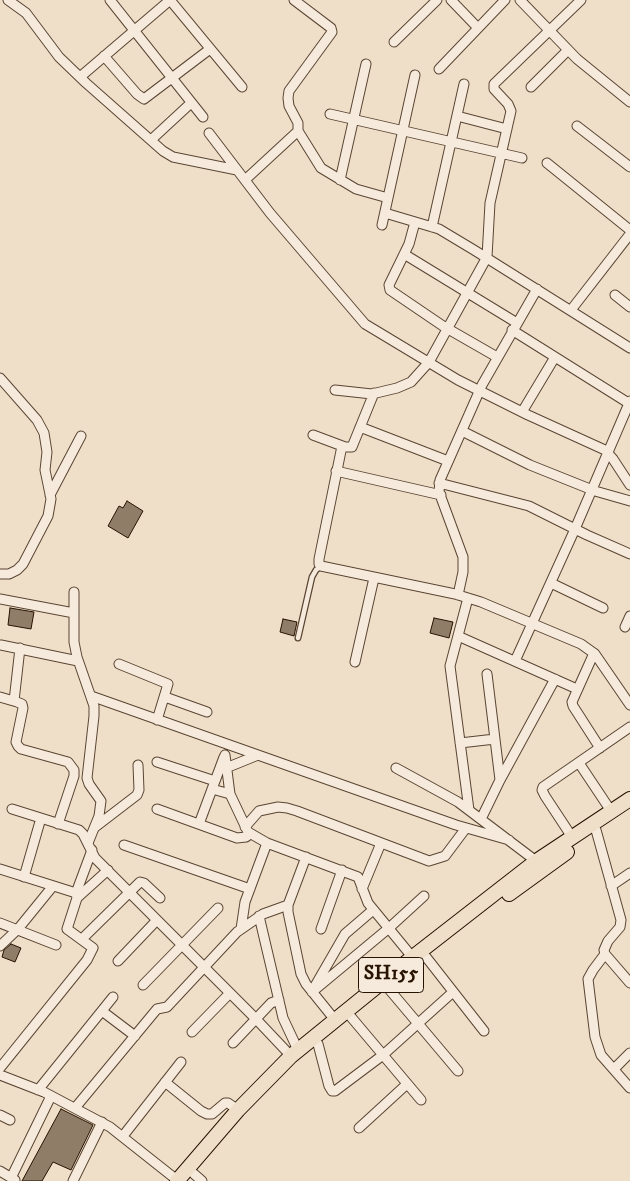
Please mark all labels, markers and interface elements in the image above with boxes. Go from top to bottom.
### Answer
road number: SH155 [358,958,424,992]

